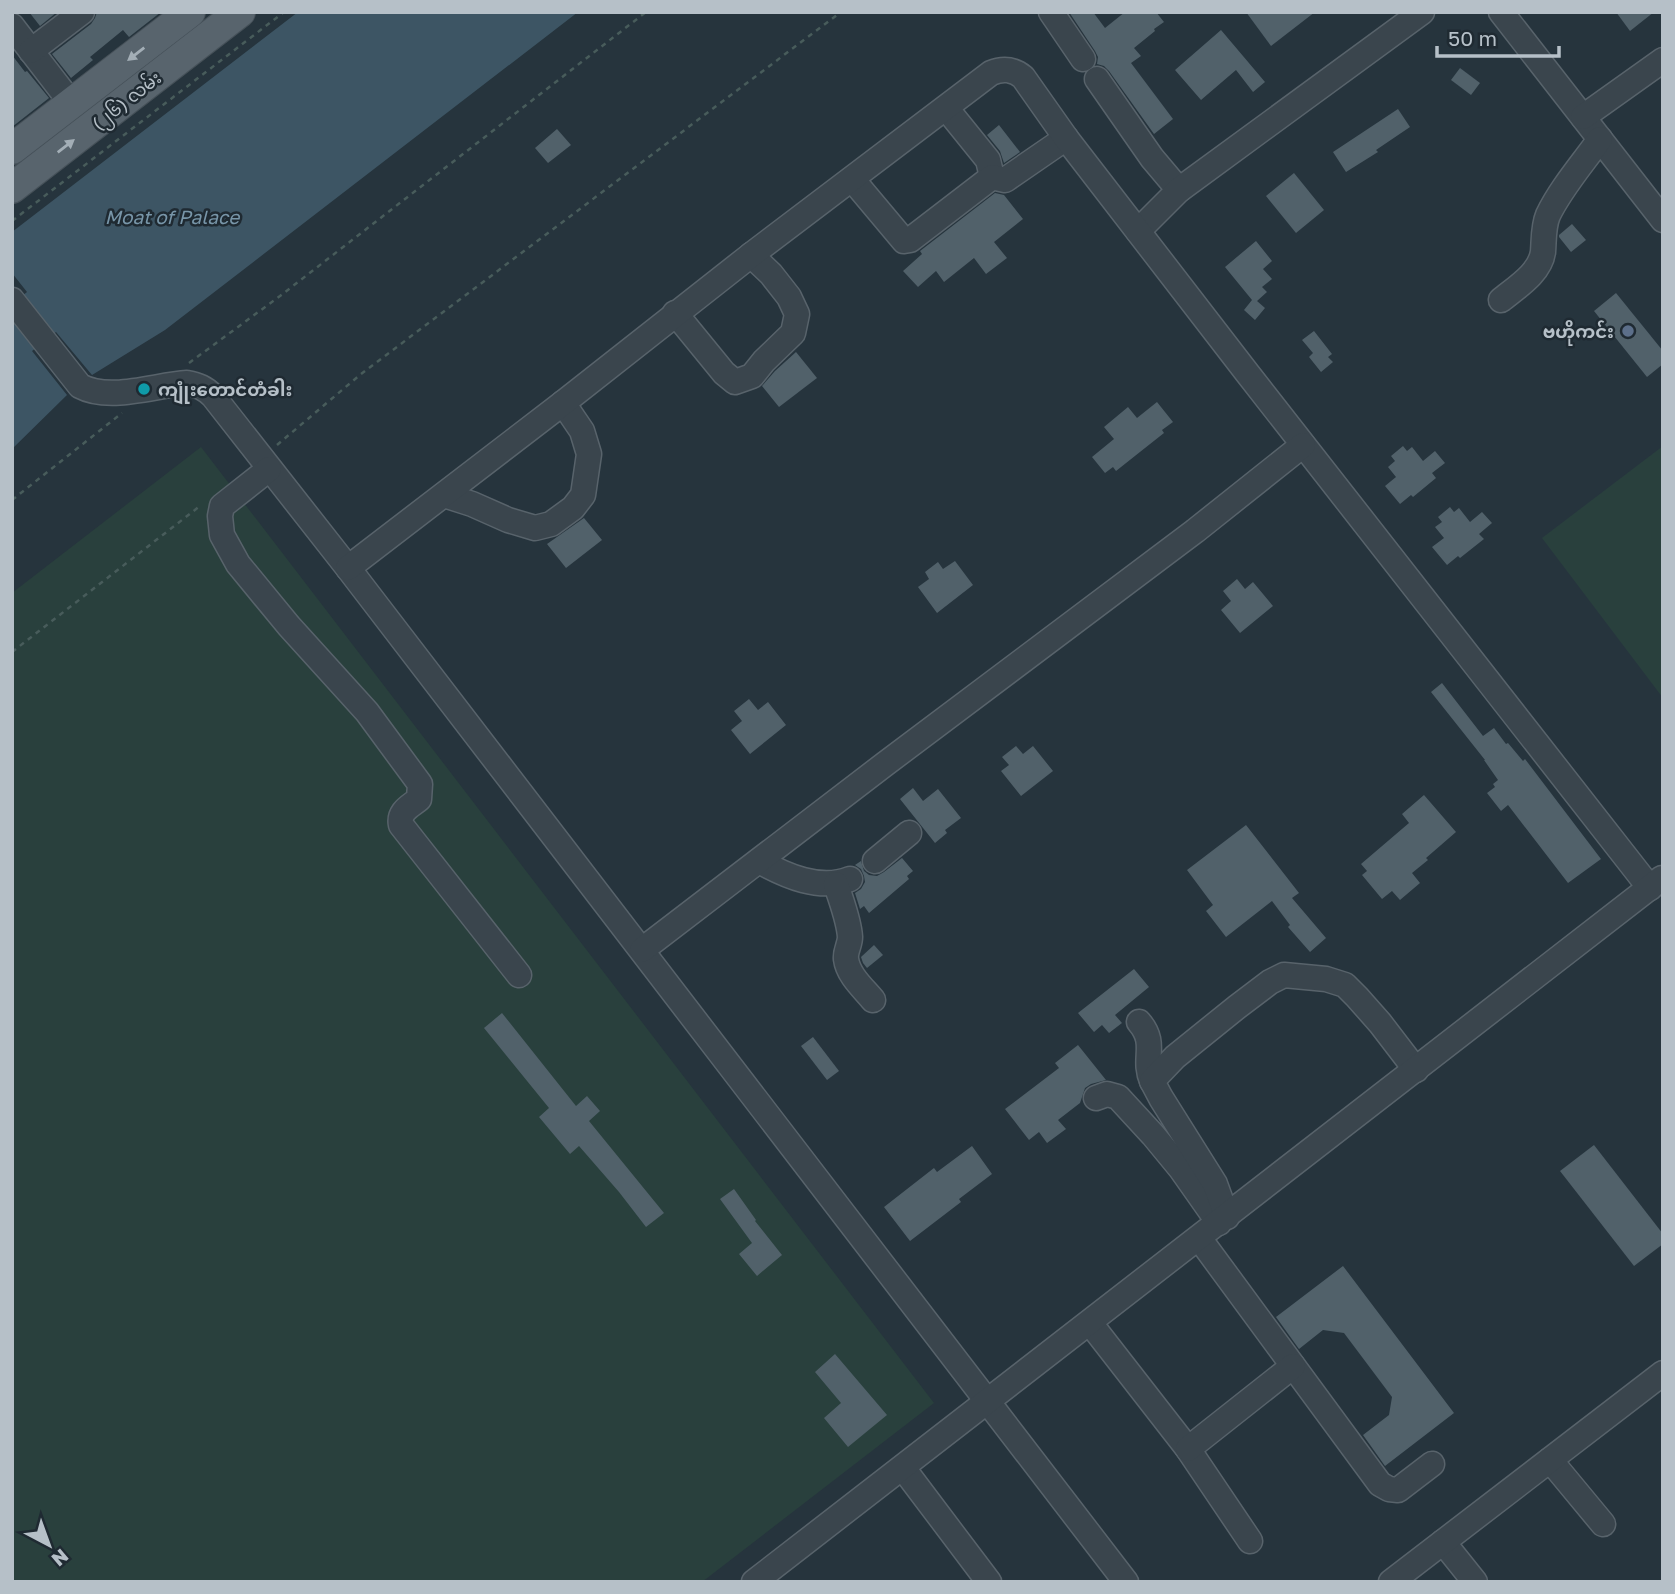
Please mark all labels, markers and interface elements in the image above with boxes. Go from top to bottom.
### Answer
scale bar [1437,14,1560,58]
text: 50 m [1448,25,1497,51]
one-way arrow [127,47,145,61]
street label: (၂၆) လမ်း [86,65,168,138]
one-way arrow [57,139,75,154]
water label: Moat of Palace [105,205,241,228]
place label: ဗဟိုကင်း [1543,320,1614,346]
marker: ဗဟိုကင်း [1620,323,1636,339]
place label: ကျုံးတောင်တံခါး [158,378,292,405]
marker: ကျုံးတောင်တံခါး [136,381,152,397]
north arrow [14,1510,84,1580]
text: N [47,1545,73,1572]

